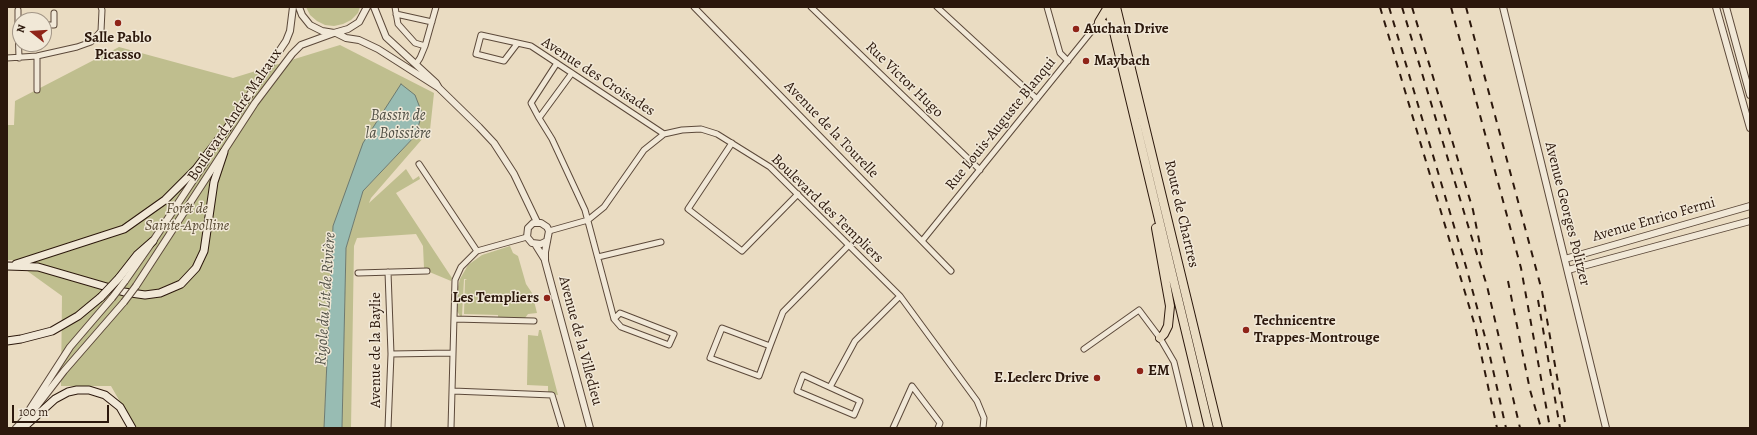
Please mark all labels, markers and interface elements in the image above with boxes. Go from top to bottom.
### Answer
north arrow [12,12,52,52]
marker: Salle Pablo Picasso [113,18,123,28]
place label: Auchan Drive [1084,20,1169,38]
text: N [13,23,29,35]
marker: Auchan Drive [1071,24,1081,34]
place label: Salle Pablo Picasso [84,29,152,64]
street label: Avenue des Croisades [538,34,658,120]
street label: Rue Victor Hugo [861,38,947,122]
street label: Boulevard André Malraux [184,45,286,185]
place label: Maybach [1094,52,1150,70]
street label: Rue Louis-Auguste Blanqui [942,54,1060,194]
marker: Maybach [1081,56,1091,66]
street label: Avenue de la Tourelle [780,78,882,182]
water label: Bassin de la Boissière [365,106,431,144]
street label: Avenue Georges Politzer [1540,140,1594,288]
street label: Boulevard des Templiers [767,151,887,267]
street label: Route de Chartres [1160,158,1202,270]
street label: Avenue Enrico Fermi [1590,194,1718,246]
park label: Forêt de Sainte-Apolline [145,200,229,235]
water label: Rigole du Lit de Rivière [312,232,340,366]
street label: Avenue de la Villedieu [554,274,606,408]
place label: Les Templiers [452,289,539,307]
street label: Avenue de la Baylie [367,292,385,408]
marker: Les Templiers [542,293,552,303]
place label: Technicentre Trappes-Montrouge [1254,312,1380,347]
marker: Technicentre Trappes-Montrouge [1241,325,1251,335]
place label: EM [1148,362,1170,380]
marker: EM [1135,366,1145,376]
place label: E.Leclerc Drive [994,369,1089,387]
marker: E.Leclerc Drive [1092,373,1102,383]
scale bar [14,397,111,423]
text: 100 m [19,404,48,420]

